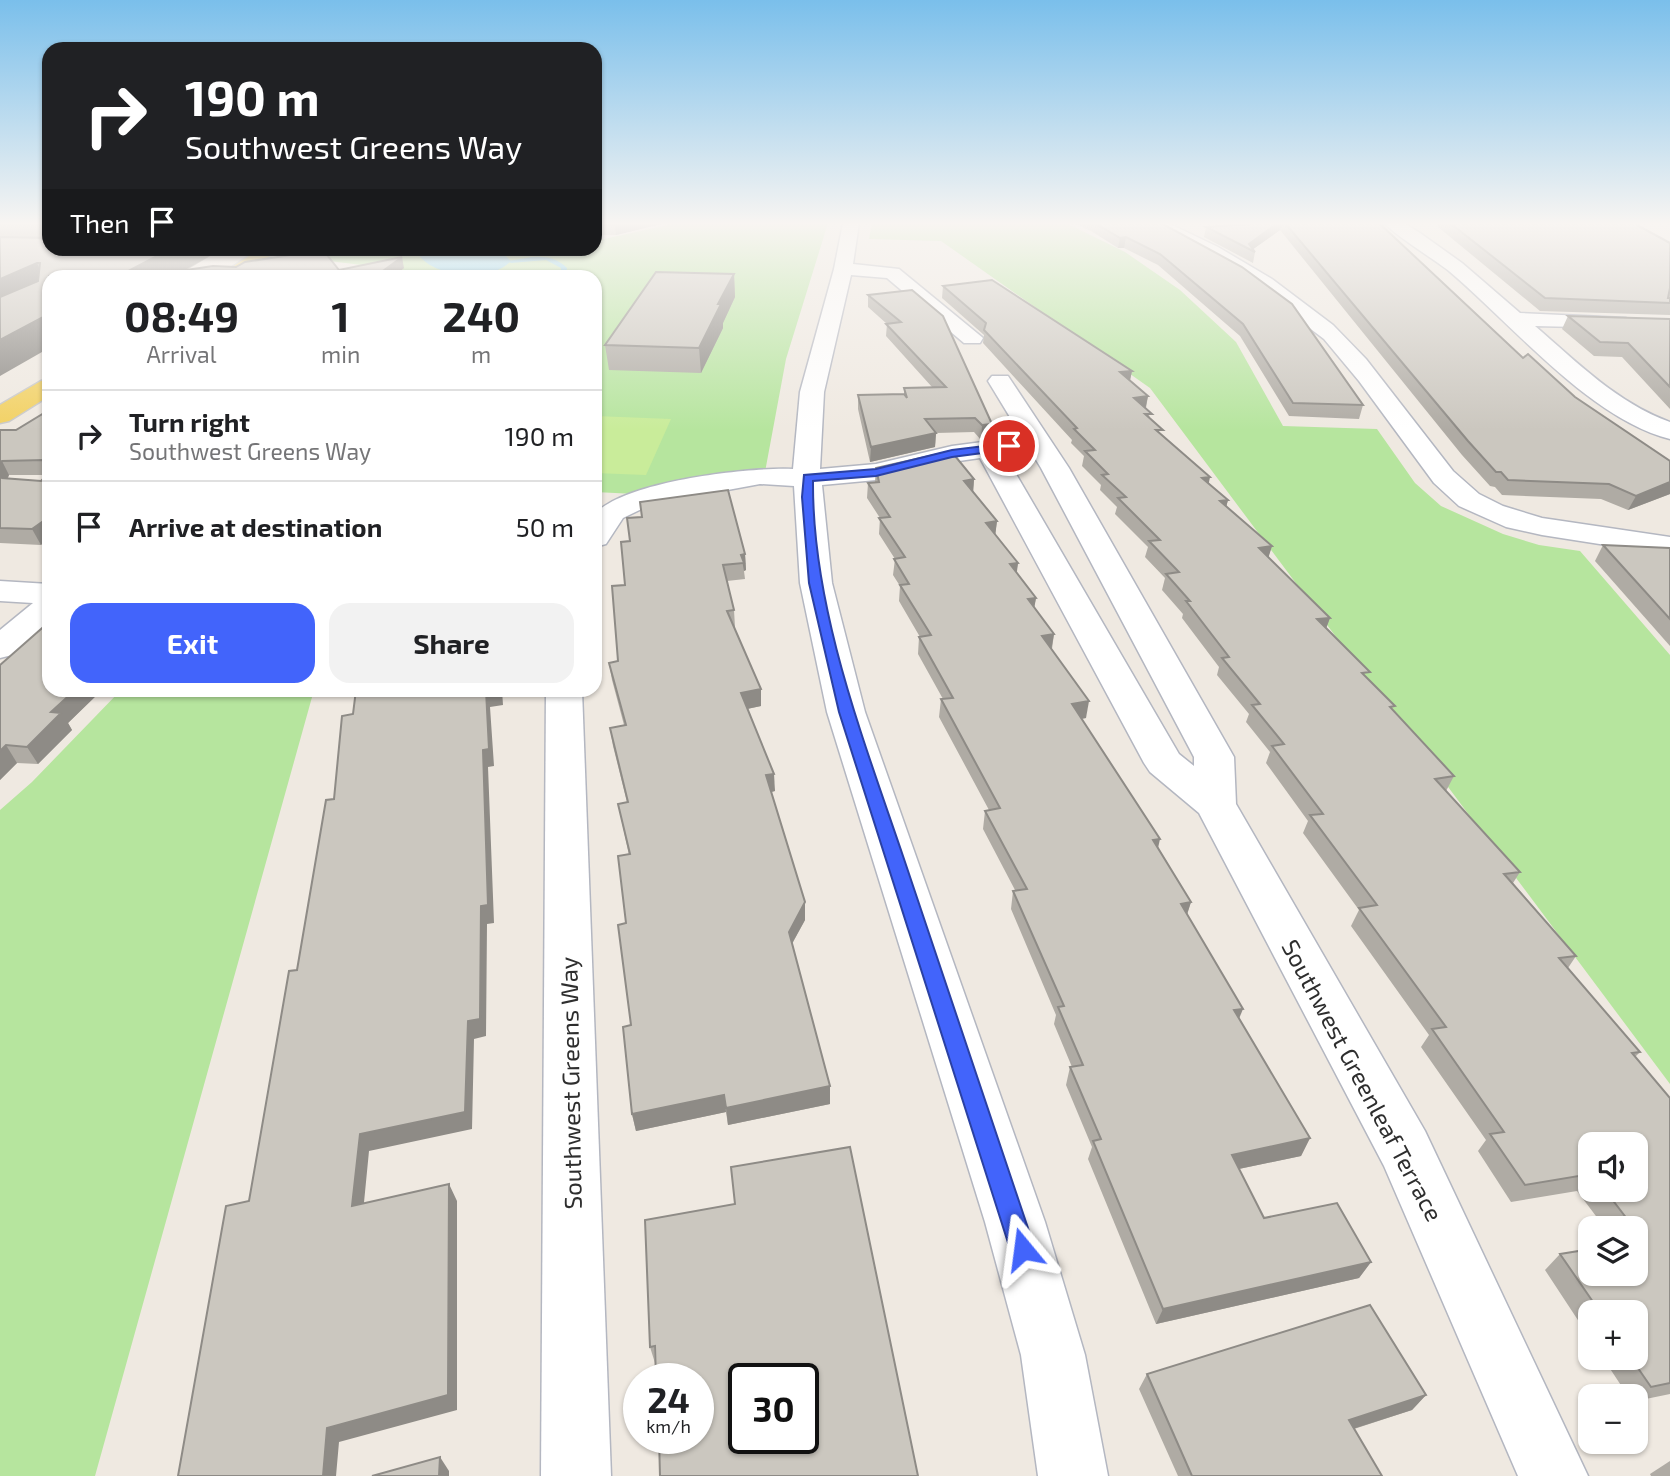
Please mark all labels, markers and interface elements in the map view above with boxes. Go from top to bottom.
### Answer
text: 190 m [185,67,320,126]
icon: right [70,70,161,161]
text: Southwest Greens Way [185,127,522,165]
icon: arrive [143,203,181,241]
text: Then [70,207,129,238]
text: 08:49 [124,290,239,340]
text: 1 [332,290,350,340]
text: 240 [442,290,520,340]
text: Arrival [147,340,217,368]
text: min [321,340,360,368]
text: m [471,340,491,368]
text: Turn right [129,406,250,437]
pin [979,416,1039,476]
icon: right [70,417,108,455]
text: 190 m [505,420,574,451]
icon: arrive [990,427,1028,465]
text: Southwest Greens Way [129,437,371,465]
icon: arrive [70,508,108,546]
text: Arrive at destination [129,511,382,542]
text: 50 m [516,511,574,542]
button: Exit [70,603,315,683]
button: Share [329,603,574,683]
street label: Southwest Greenleaf Terrace [1276,934,1450,1226]
street label: Southwest Greens Way [553,956,587,1210]
map controls [1578,1132,1648,1454]
button: sound [1578,1132,1648,1202]
position arrow [986,1212,1060,1286]
button: layers [1578,1216,1648,1286]
button: + [1578,1300,1648,1370]
speed limit sign: 30 [728,1363,819,1454]
text: 24 [647,1378,690,1420]
button: − [1578,1384,1648,1454]
text: km/h [646,1415,691,1437]

